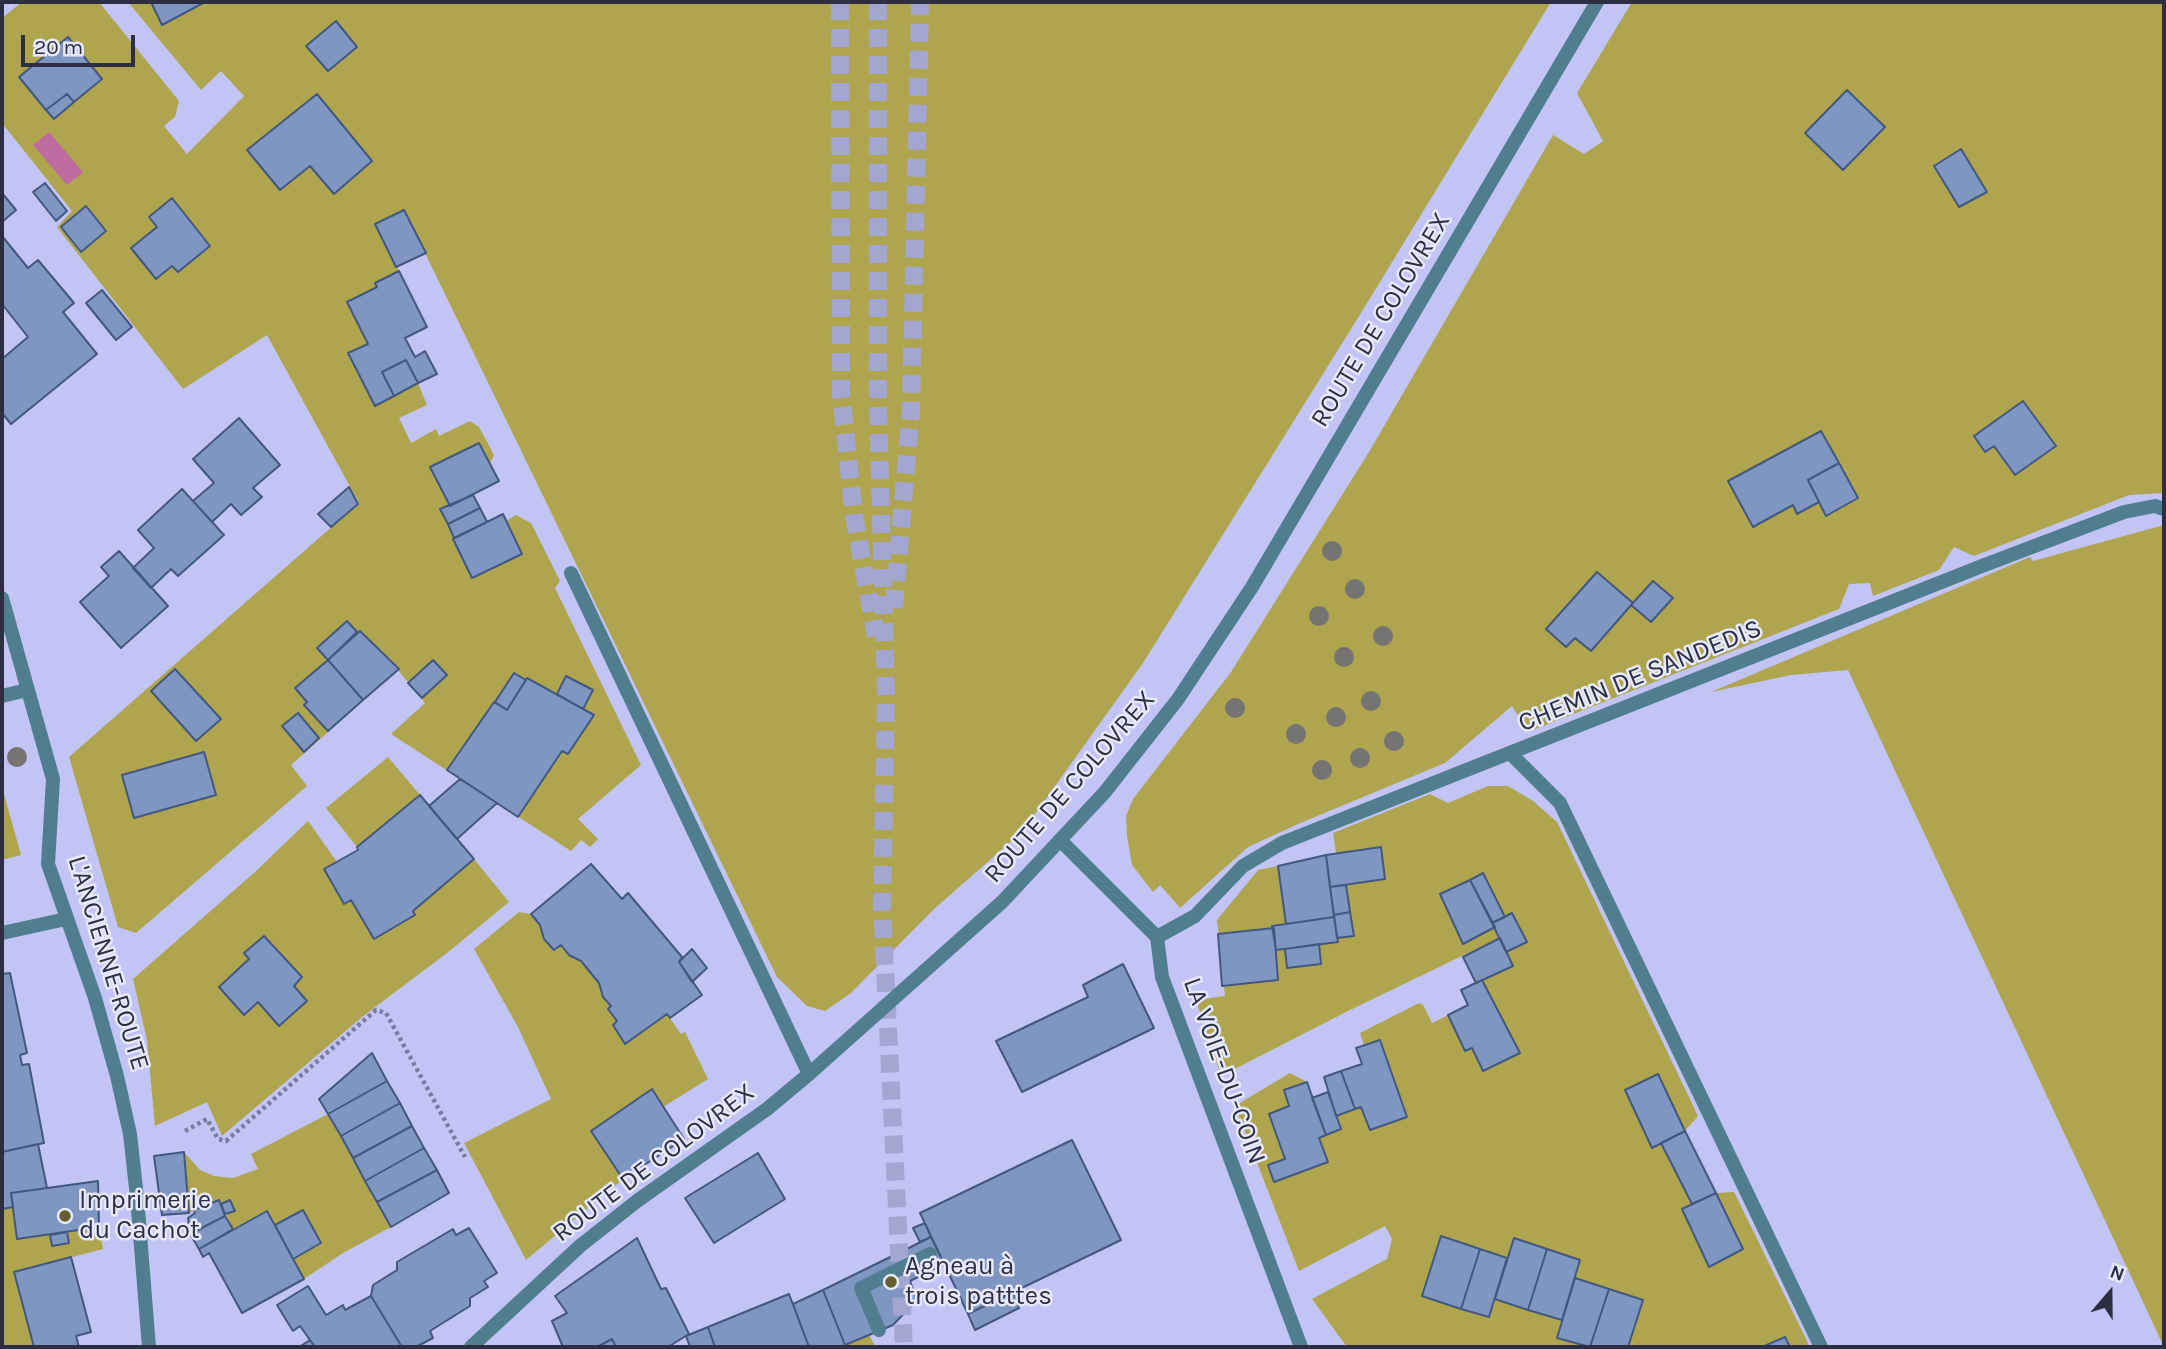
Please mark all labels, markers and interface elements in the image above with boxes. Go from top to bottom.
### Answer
scale bar [24,21,138,65]
text: 20 m [34,35,83,59]
street label: ROUTE DE COLOVREX [1305,207,1457,433]
street label: CHEMIN DE SANDEDIS [1514,613,1766,739]
street label: ROUTE DE COLOVREX [978,684,1162,890]
street label: L'ANCIENNE-ROUTE [61,852,155,1074]
street label: LA VOIE-DU-COIN [1176,973,1272,1169]
street label: ROUTE DE COLOVREX [547,1077,761,1249]
place label: Imprimerie du Cachot [79,1185,211,1246]
marker: Imprimerie du Cachot [57,1208,73,1224]
place label: Agneau à trois patttes [905,1251,1052,1312]
north arrow [2075,1258,2145,1328]
text: N [2107,1261,2127,1286]
marker: Agneau à trois patttes [883,1274,899,1290]

